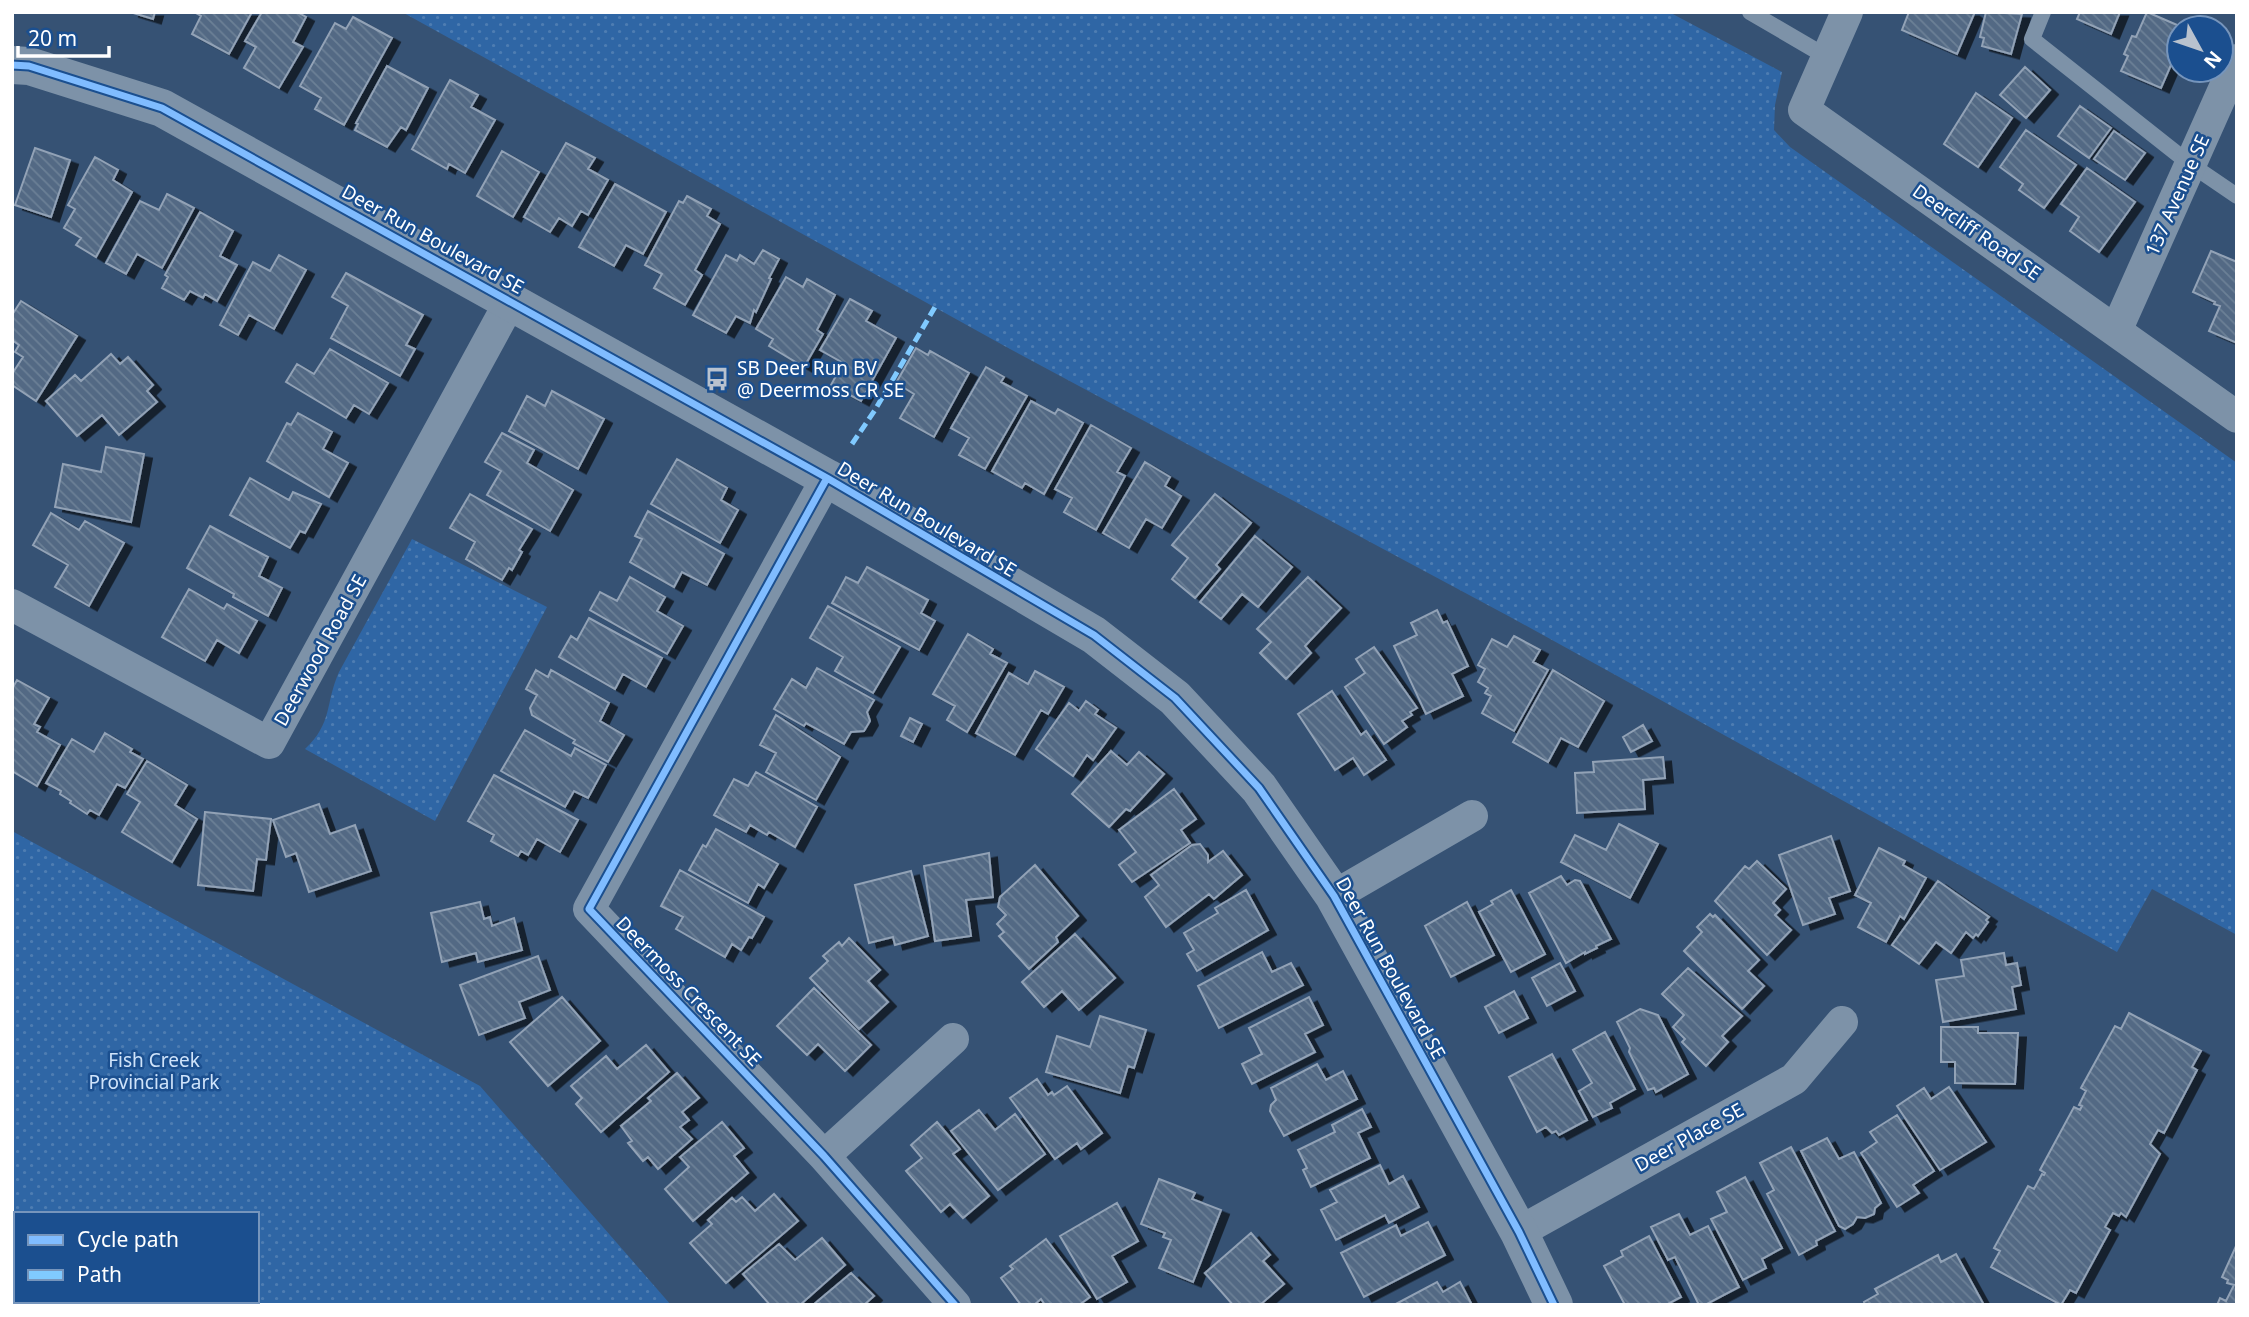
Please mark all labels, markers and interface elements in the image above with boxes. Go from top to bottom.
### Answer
scale bar [18,14,108,58]
north arrow [2165,14,2235,84]
text: 20 m [28,24,77,52]
text: N [2198,46,2228,74]
street label: 137 Avenue SE [2139,130,2215,260]
street label: Deer Run Boulevard SE [337,178,529,300]
street label: Deercliff Road SE [1908,178,2046,286]
place label: SB Deer Run BV @ Deermoss CR SE [737,355,904,403]
bus stop icon: SB Deer Run BV @ Deermoss CR SE [703,365,731,393]
street label: Deer Run Boulevard SE [833,455,1021,583]
street label: Deerwood Road SE [268,570,372,730]
street label: Deer Run Boulevard SE [1330,872,1452,1064]
street label: Deermoss Crescent SE [610,910,768,1072]
park label: Fish Creek Provincial Park [88,1047,220,1095]
street label: Deer Place SE [1630,1096,1748,1178]
legend [14,1212,259,1303]
text: Cycle path [77,1225,179,1253]
text: Path [77,1260,122,1288]

